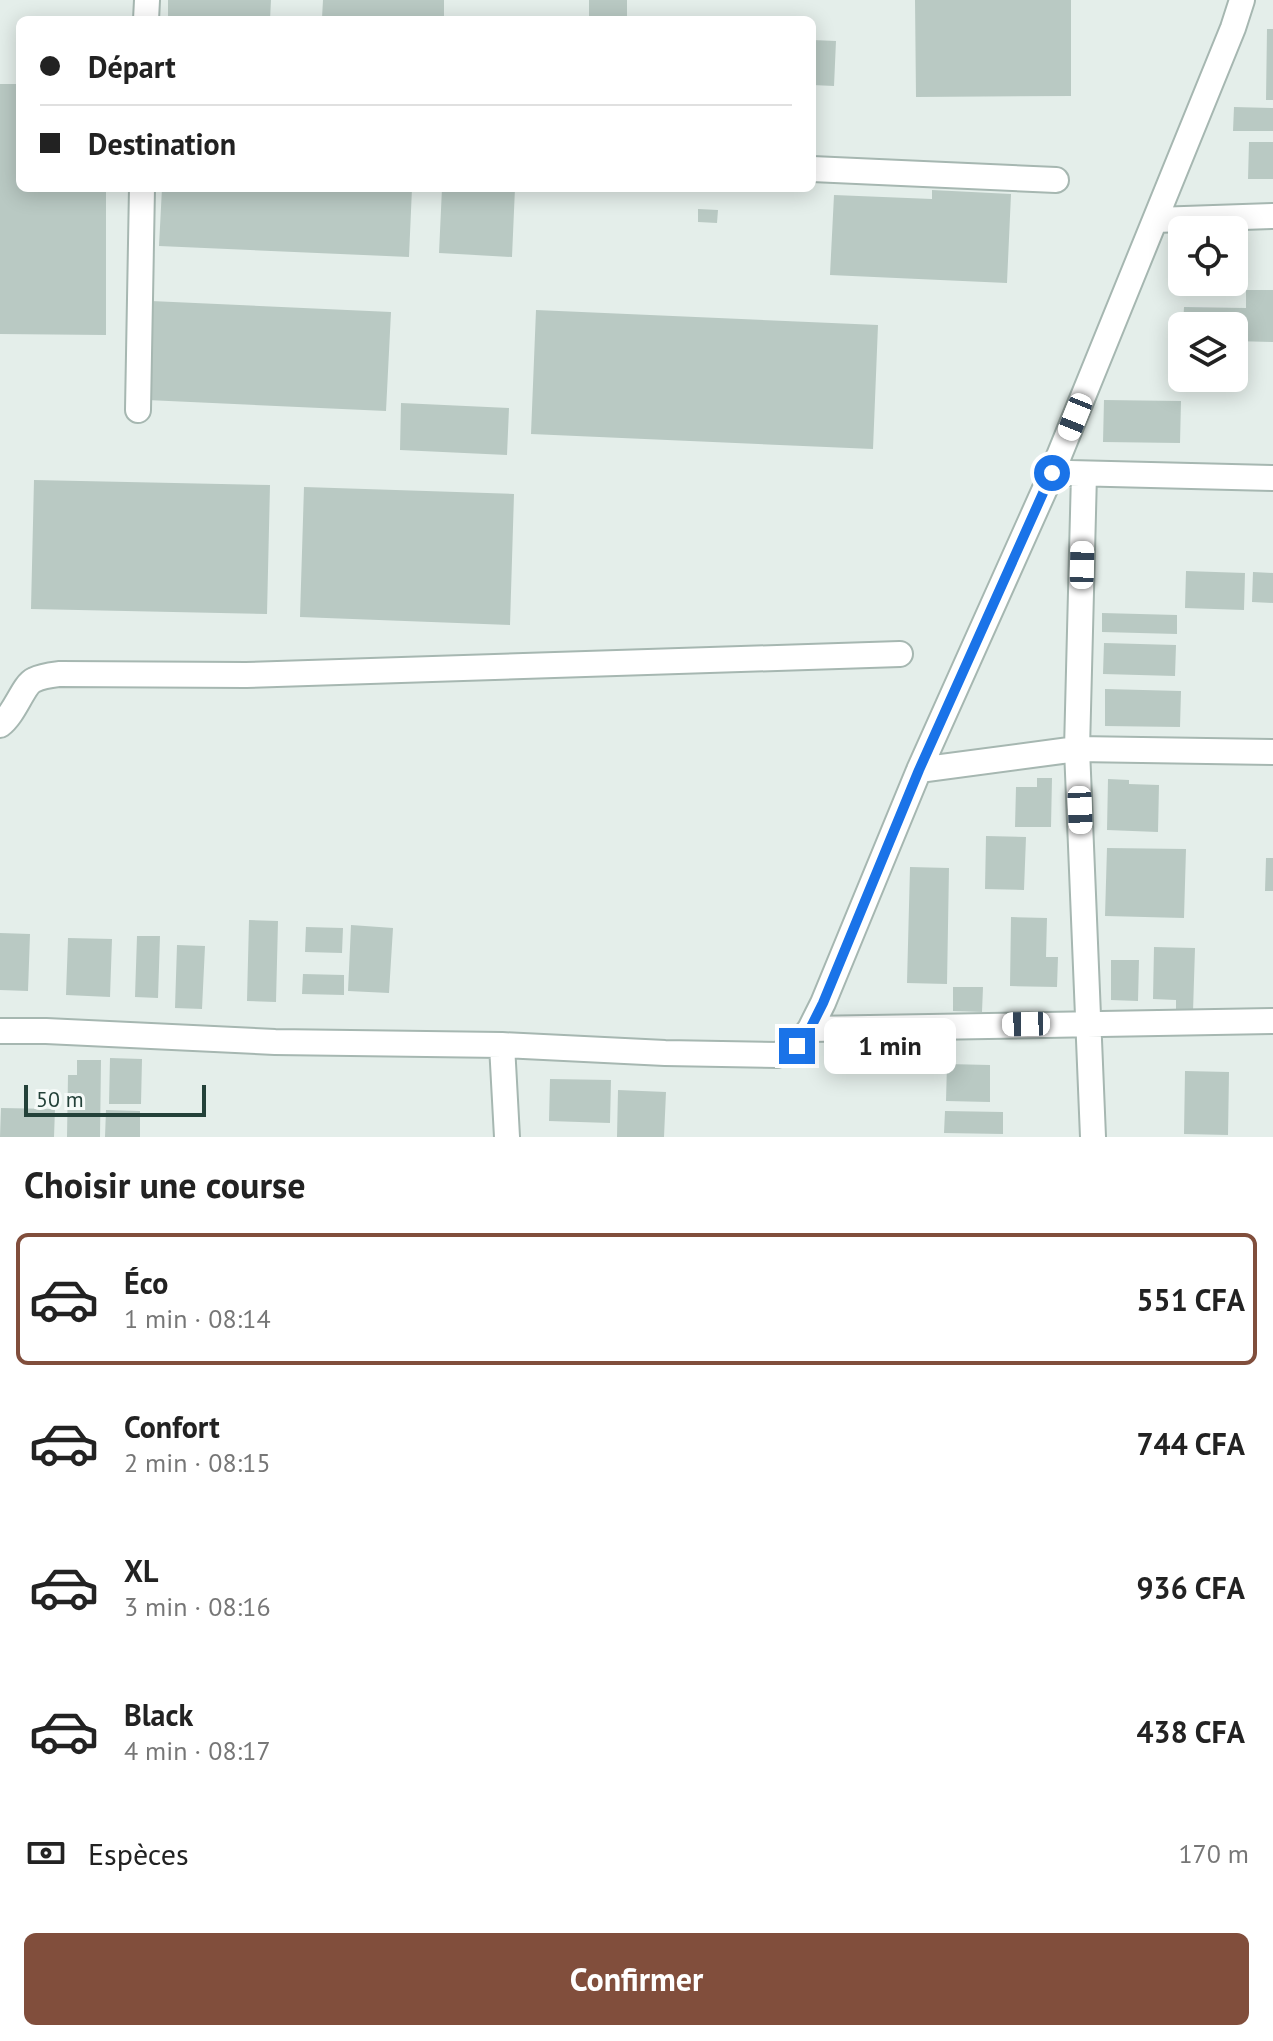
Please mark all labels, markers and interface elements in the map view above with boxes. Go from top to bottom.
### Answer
text: Départ [88,47,176,86]
text: Destination [88,124,236,163]
map controls [1168,216,1248,392]
button: locate [1168,216,1248,296]
button: layers [1168,312,1248,392]
car [1055,390,1095,444]
route start [1034,455,1070,491]
car [1070,541,1094,589]
car [1067,786,1093,834]
car [1002,1012,1050,1036]
callout: 1 min [825,1018,957,1074]
route end [779,1028,815,1064]
text: 1 min [858,1029,922,1062]
scale bar [24,1081,206,1117]
text: 50 m [36,1085,84,1113]
text: Choisir une course [24,1161,306,1208]
icon: car [28,1263,100,1335]
text: Éco [124,1263,168,1302]
text: 551 CFA [1137,1280,1245,1319]
text: 1 min · 08:14 [124,1302,271,1335]
icon: car [28,1407,100,1479]
text: Confort [124,1407,220,1446]
text: 744 CFA [1137,1424,1245,1463]
text: 2 min · 08:15 [124,1446,271,1479]
icon: car [28,1551,100,1623]
text: XL [124,1551,158,1590]
text: 936 CFA [1137,1568,1245,1607]
text: 3 min · 08:16 [124,1590,271,1623]
icon: car [28,1695,100,1767]
text: Black [124,1695,193,1734]
text: 438 CFA [1137,1712,1245,1751]
text: 4 min · 08:17 [124,1734,271,1767]
icon: cash [24,1831,68,1875]
text: Espèces [88,1834,189,1873]
text: 170 m [1178,1837,1249,1870]
button: Confirmer [24,1933,1249,2025]

